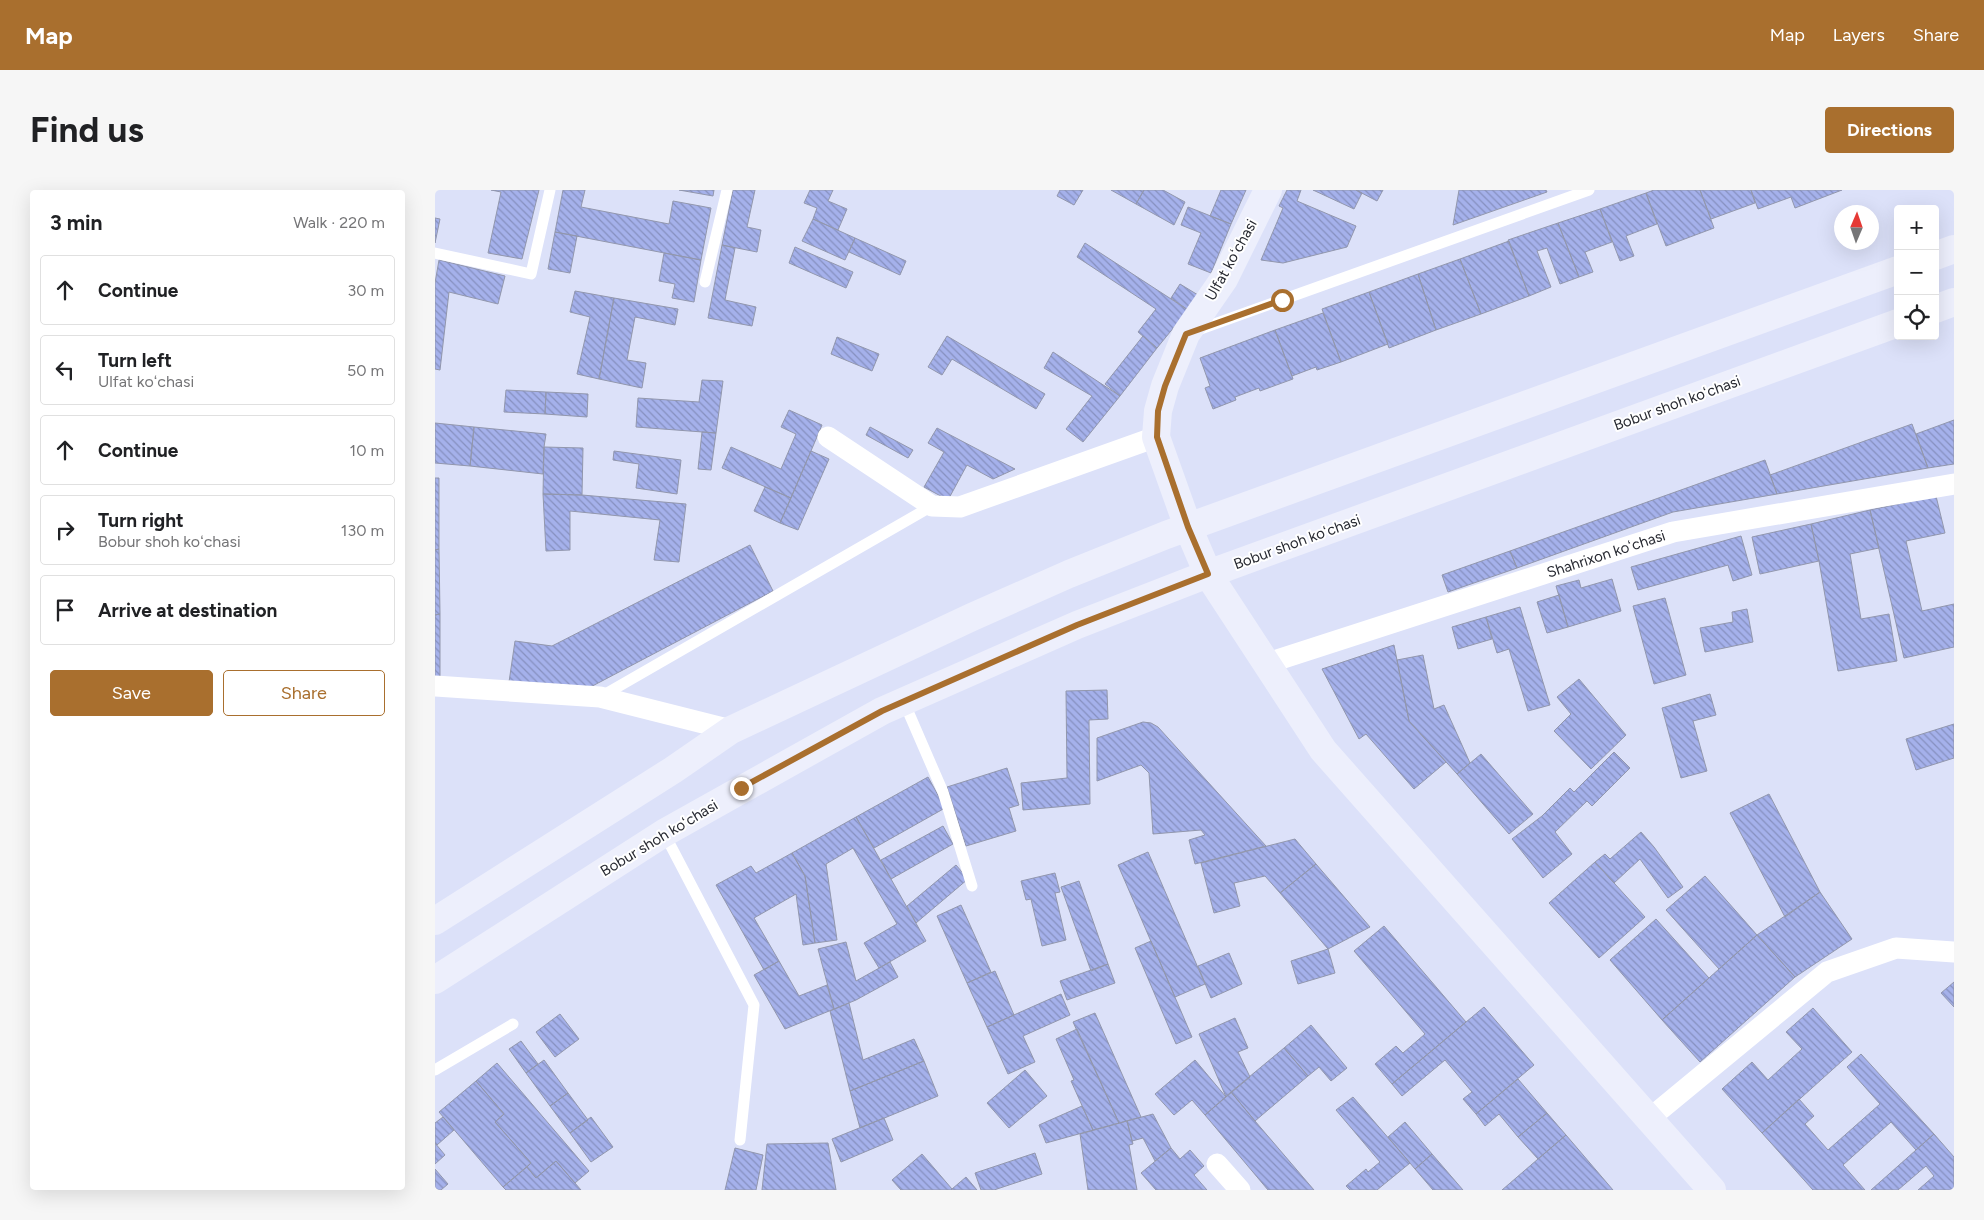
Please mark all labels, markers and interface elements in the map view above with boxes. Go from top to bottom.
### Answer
text: Map [25,21,73,50]
text: Map [1770,24,1805,46]
text: Layers [1833,24,1885,46]
text: Share [1913,24,1959,46]
button: Directions [1825,107,1954,153]
text: Find us [30,109,144,151]
north arrow [1834,205,1879,250]
map controls [1894,205,1939,340]
button: + [1894,205,1939,250]
text: 3 min [50,210,102,235]
text: Walk · 220 m [293,213,385,232]
street label: Ulfat koʻchasi [1201,216,1261,304]
button: − [1894,250,1939,295]
icon: ahead [51,276,79,304]
text: Continue [98,279,178,302]
text: 30 m [347,281,384,300]
route start [1271,289,1294,312]
button: locate [1894,295,1939,340]
text: Turn left [98,349,172,372]
icon: left [51,356,79,384]
text: 50 m [347,361,384,380]
text: Ulfat koʻchasi [98,372,194,391]
street label: Bobur shoh koʻchasi [1611,372,1743,434]
icon: ahead [51,436,79,464]
text: Continue [98,439,178,462]
text: 10 m [350,441,384,460]
text: Turn right [98,509,184,532]
street label: Bobur shoh koʻchasi [1231,511,1363,573]
icon: right [51,516,79,544]
text: 130 m [341,521,384,540]
street label: Shahrixon koʻchasi [1544,526,1668,582]
text: Bobur shoh koʻchasi [98,532,241,551]
icon: arrive [51,596,79,624]
text: Arrive at destination [98,599,277,622]
button: Save [50,670,213,716]
button: Share [223,670,385,716]
route end [730,777,753,800]
street label: Bobur shoh koʻchasi [597,796,721,880]

